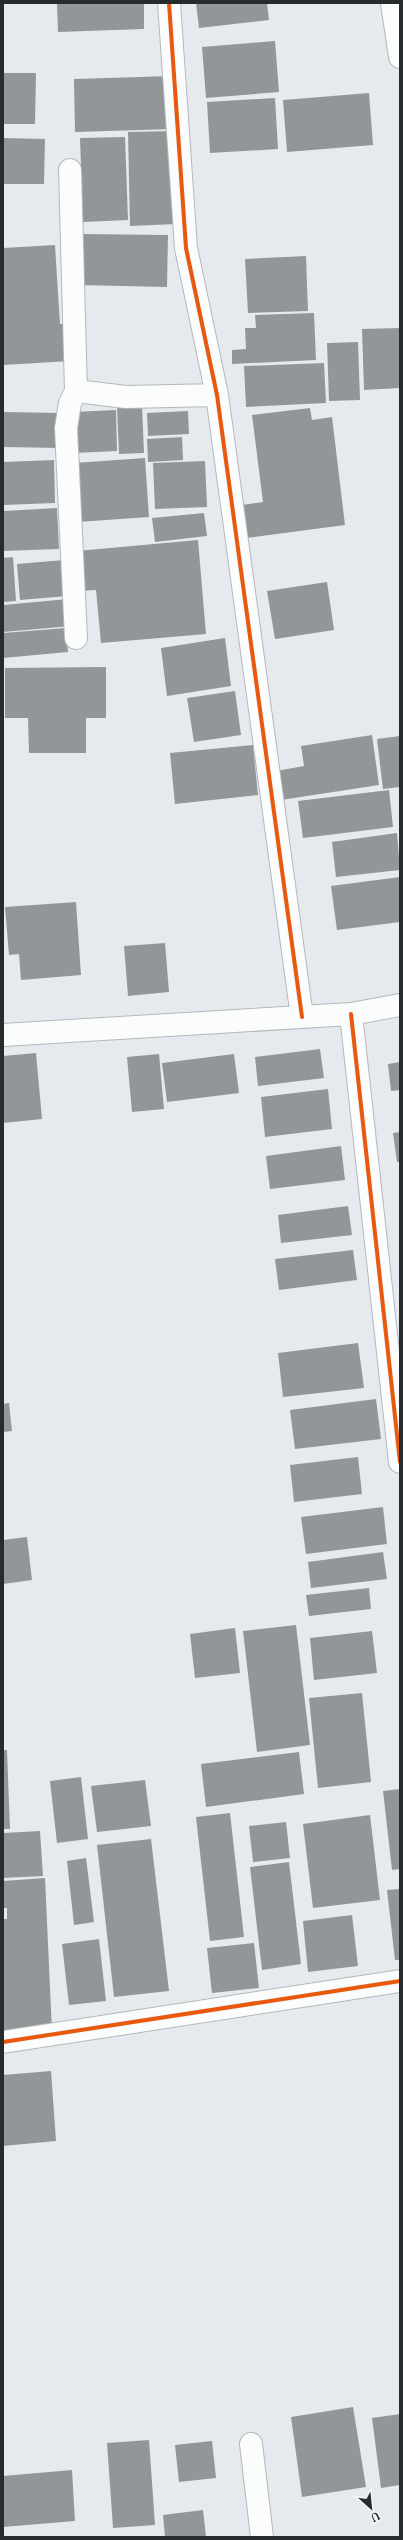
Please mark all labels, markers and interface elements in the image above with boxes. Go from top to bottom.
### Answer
north arrow [351,2488,391,2528]
text: U [368,2509,382,2525]

